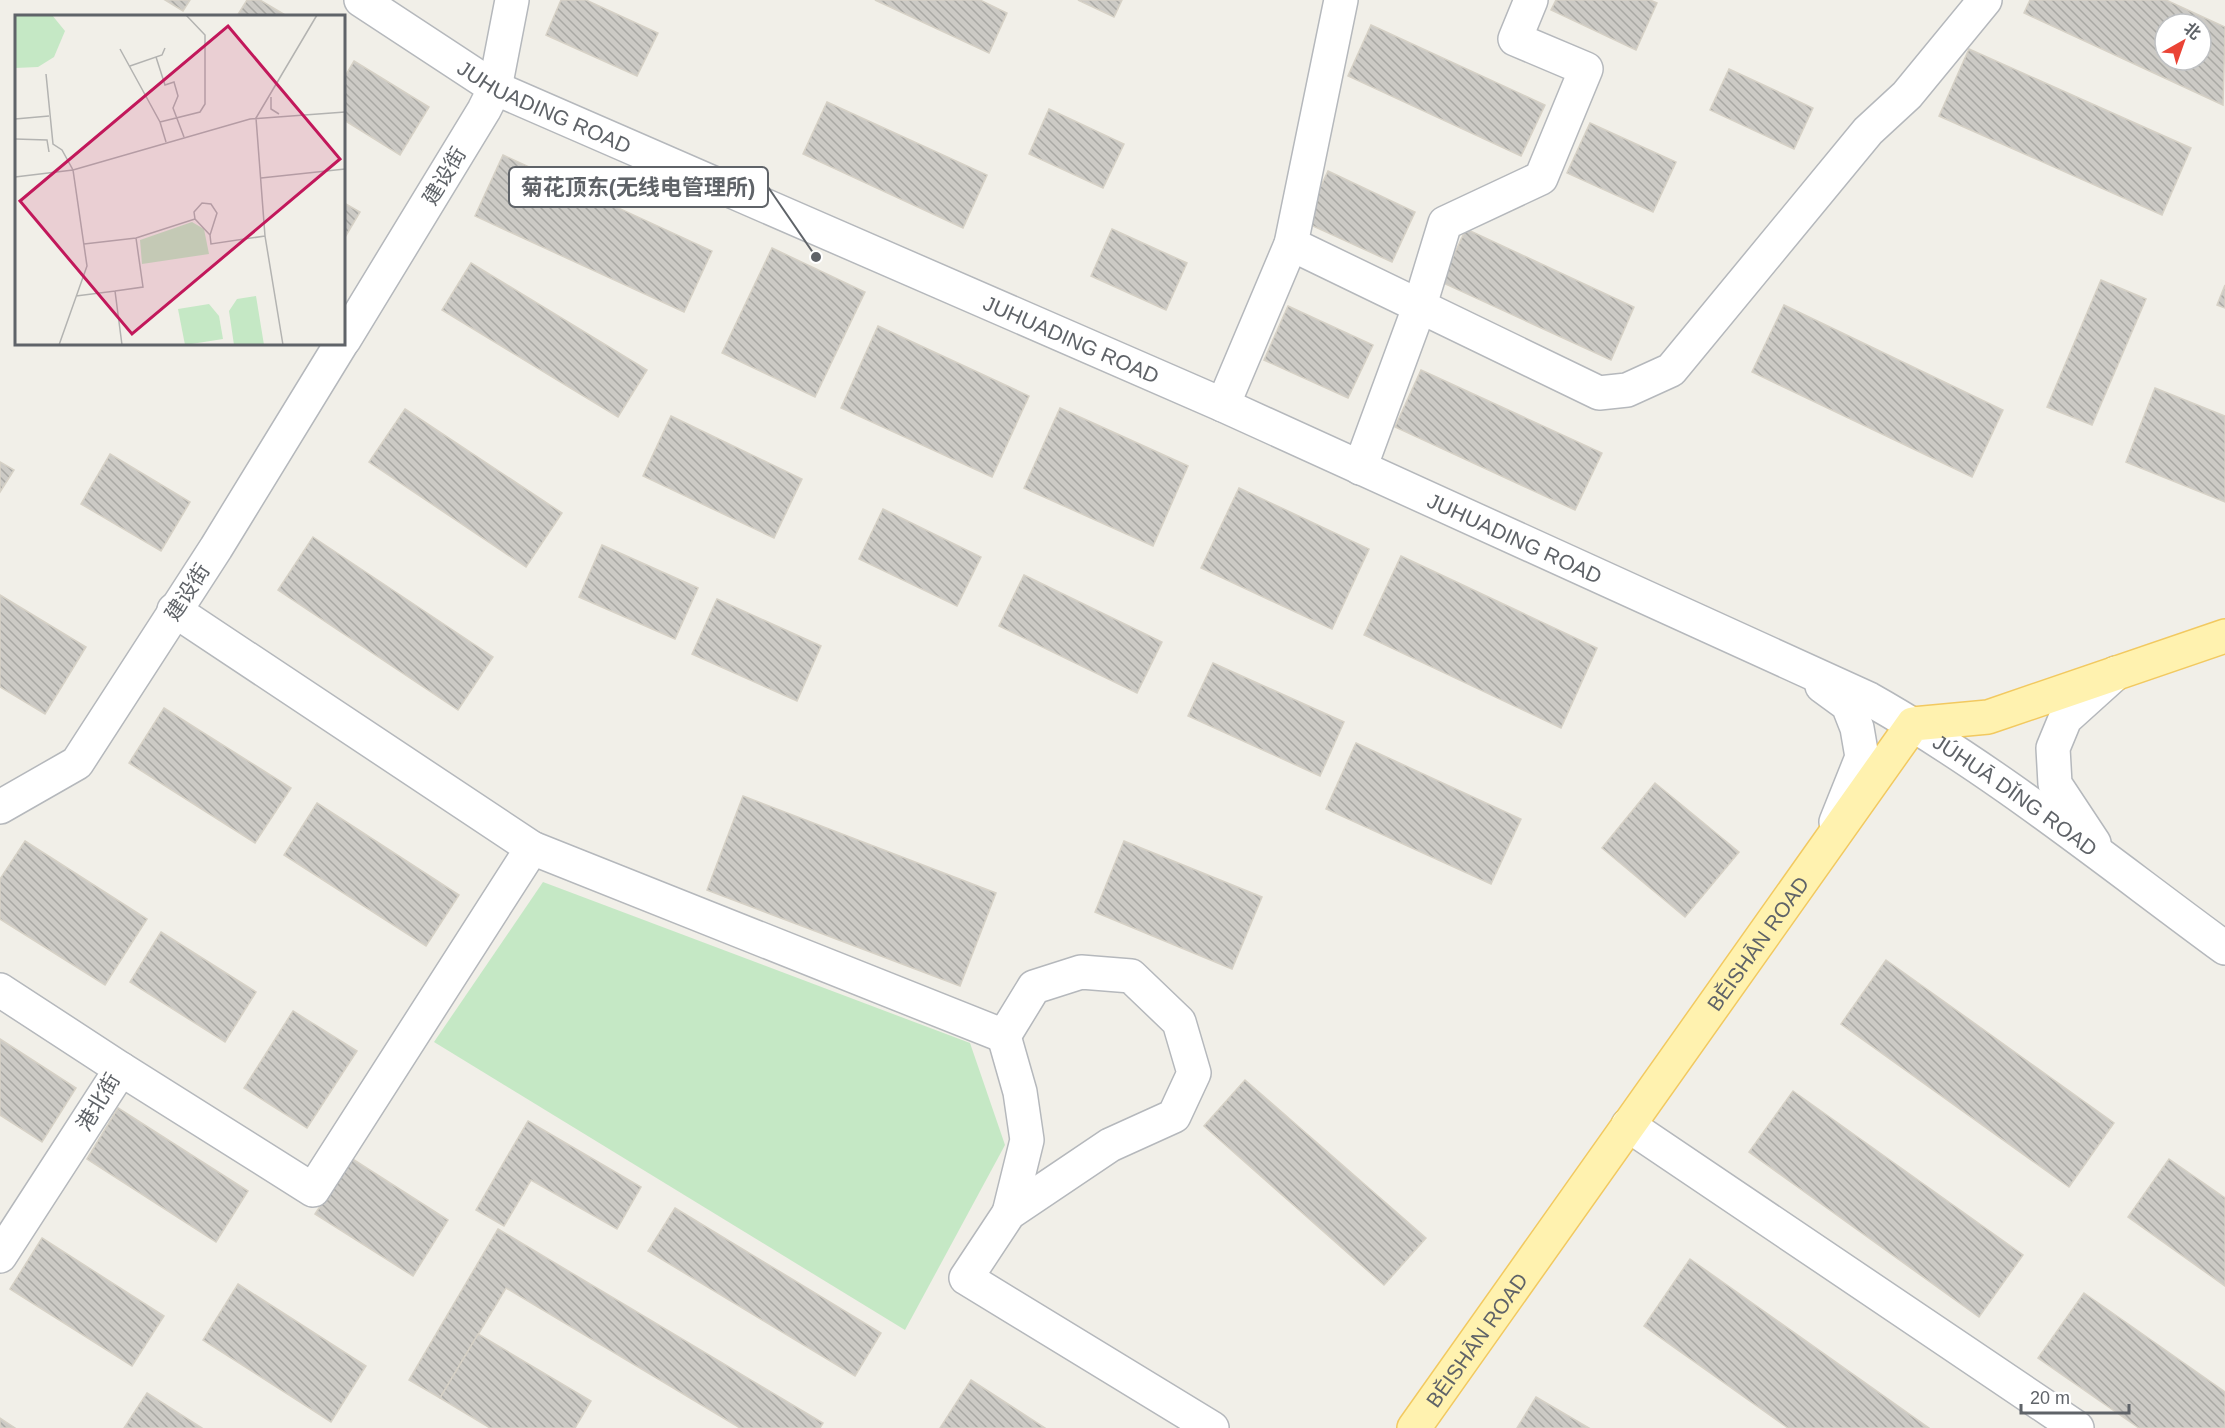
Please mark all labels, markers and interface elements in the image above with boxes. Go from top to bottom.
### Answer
north arrow [2153,12,2213,72]
inset map [15,15,345,345]
text: 北 [2181,19,2204,43]
street label: JUHUADING ROAD [454,55,635,157]
street label: 建设街 [418,143,470,209]
callout: 菊花顶东(无线电管理所) [509,167,768,207]
text: 菊花顶东(无线电管理所) [521,175,755,200]
street label: JUHUADING ROAD [980,291,1163,387]
street label: JUHUADING ROAD [1424,488,1606,587]
street label: 建设街 [160,559,214,625]
street label: JÚHUĀ DǏNG ROAD [1929,729,2102,860]
street label: BĚISHĀN ROAD [1702,872,1813,1015]
street label: 港北街 [72,1069,124,1135]
street label: BĚISHĀN ROAD [1421,1268,1532,1411]
scale bar [2021,1377,2129,1415]
text: 20 m [2030,1388,2070,1408]

